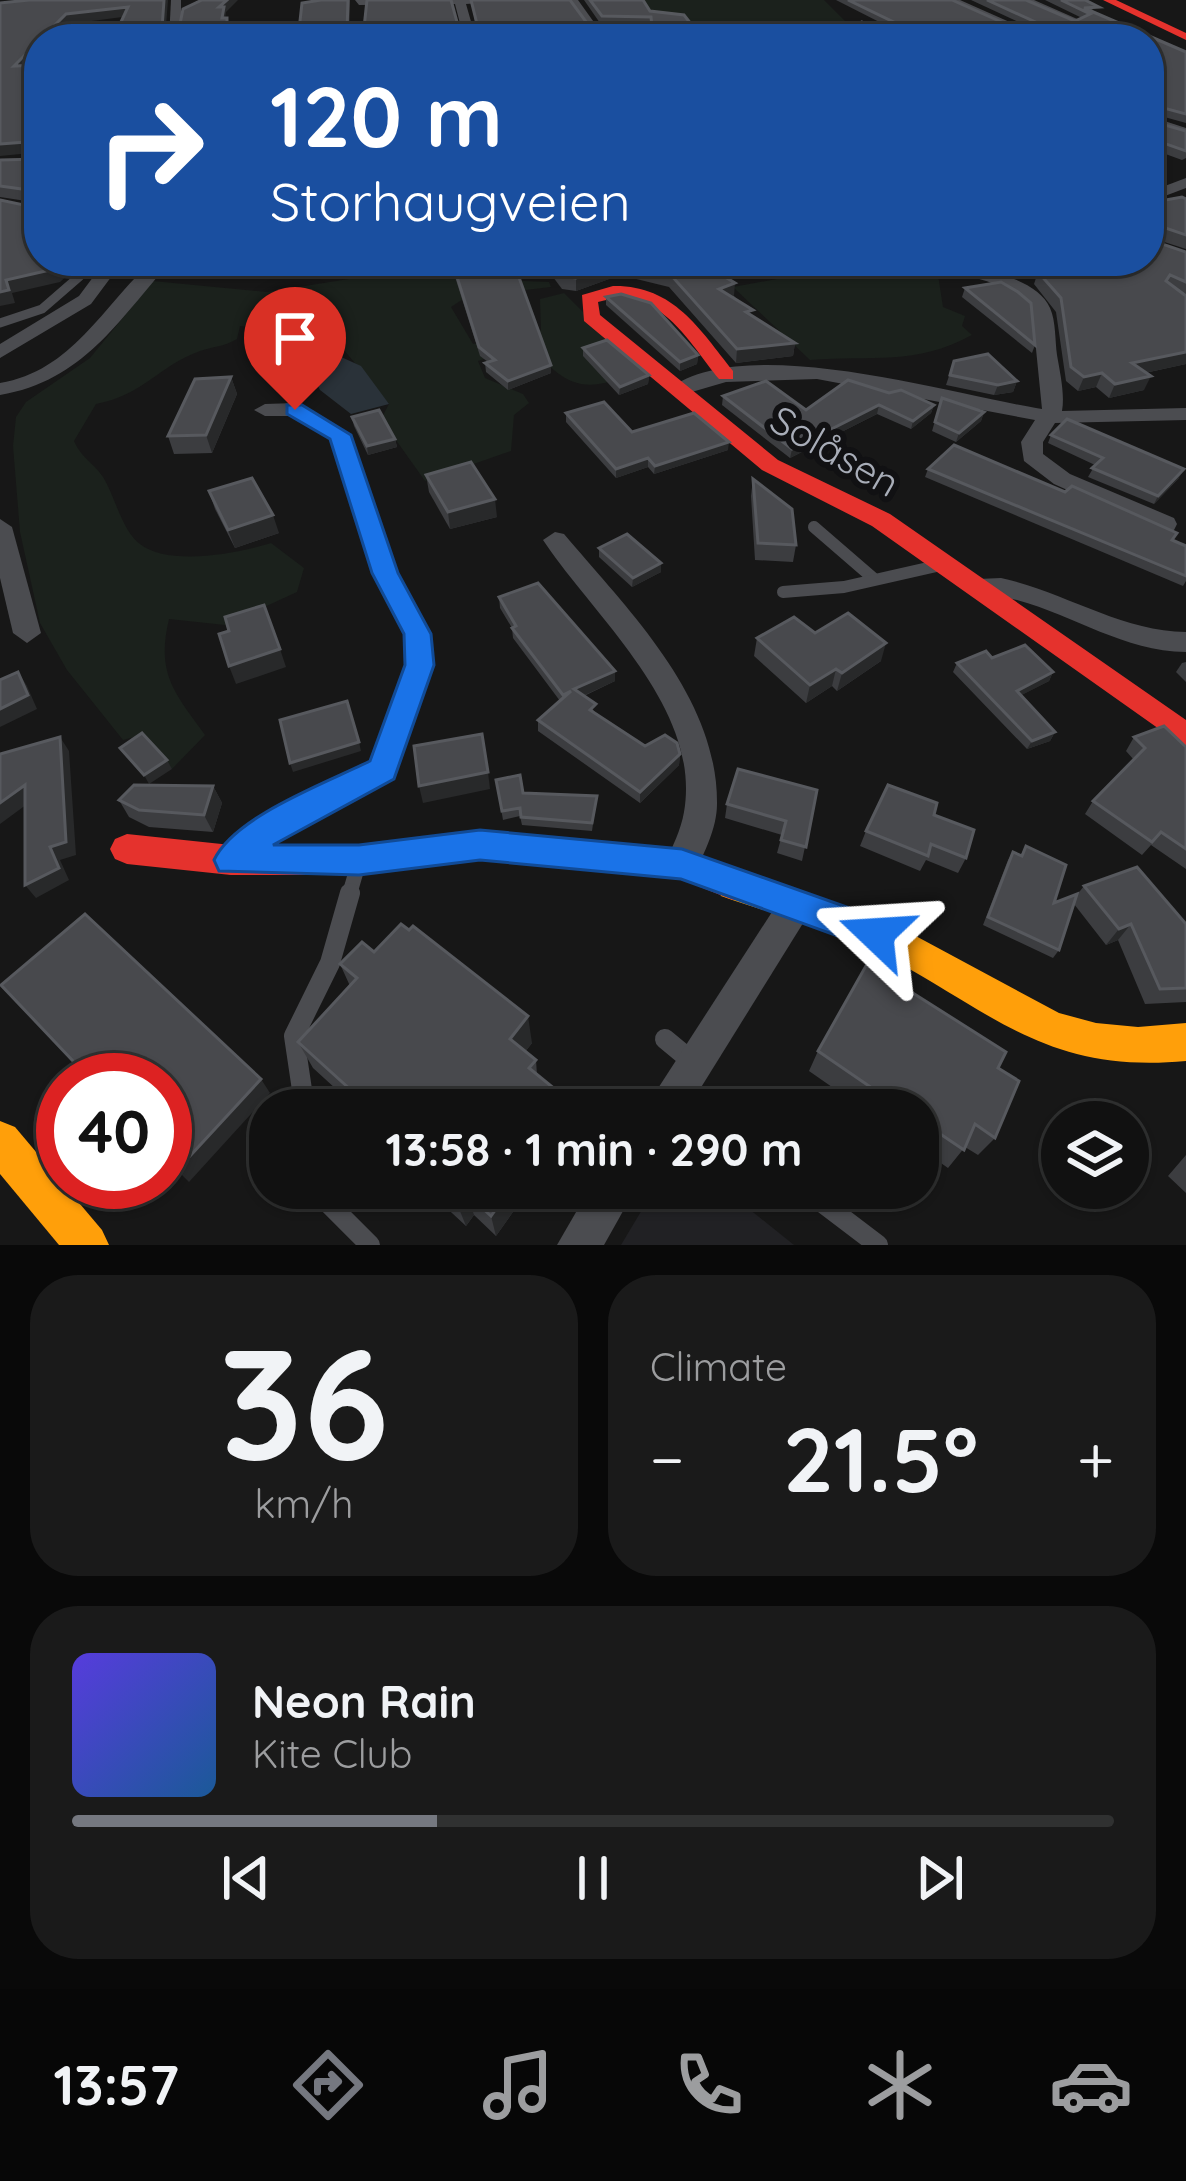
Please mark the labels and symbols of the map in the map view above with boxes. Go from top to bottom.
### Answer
pin [244,287,346,410]
street label: Solåsen [762,394,909,507]
position arrow [813,871,939,997]
speed limit sign: 40 [36,1053,192,1209]

